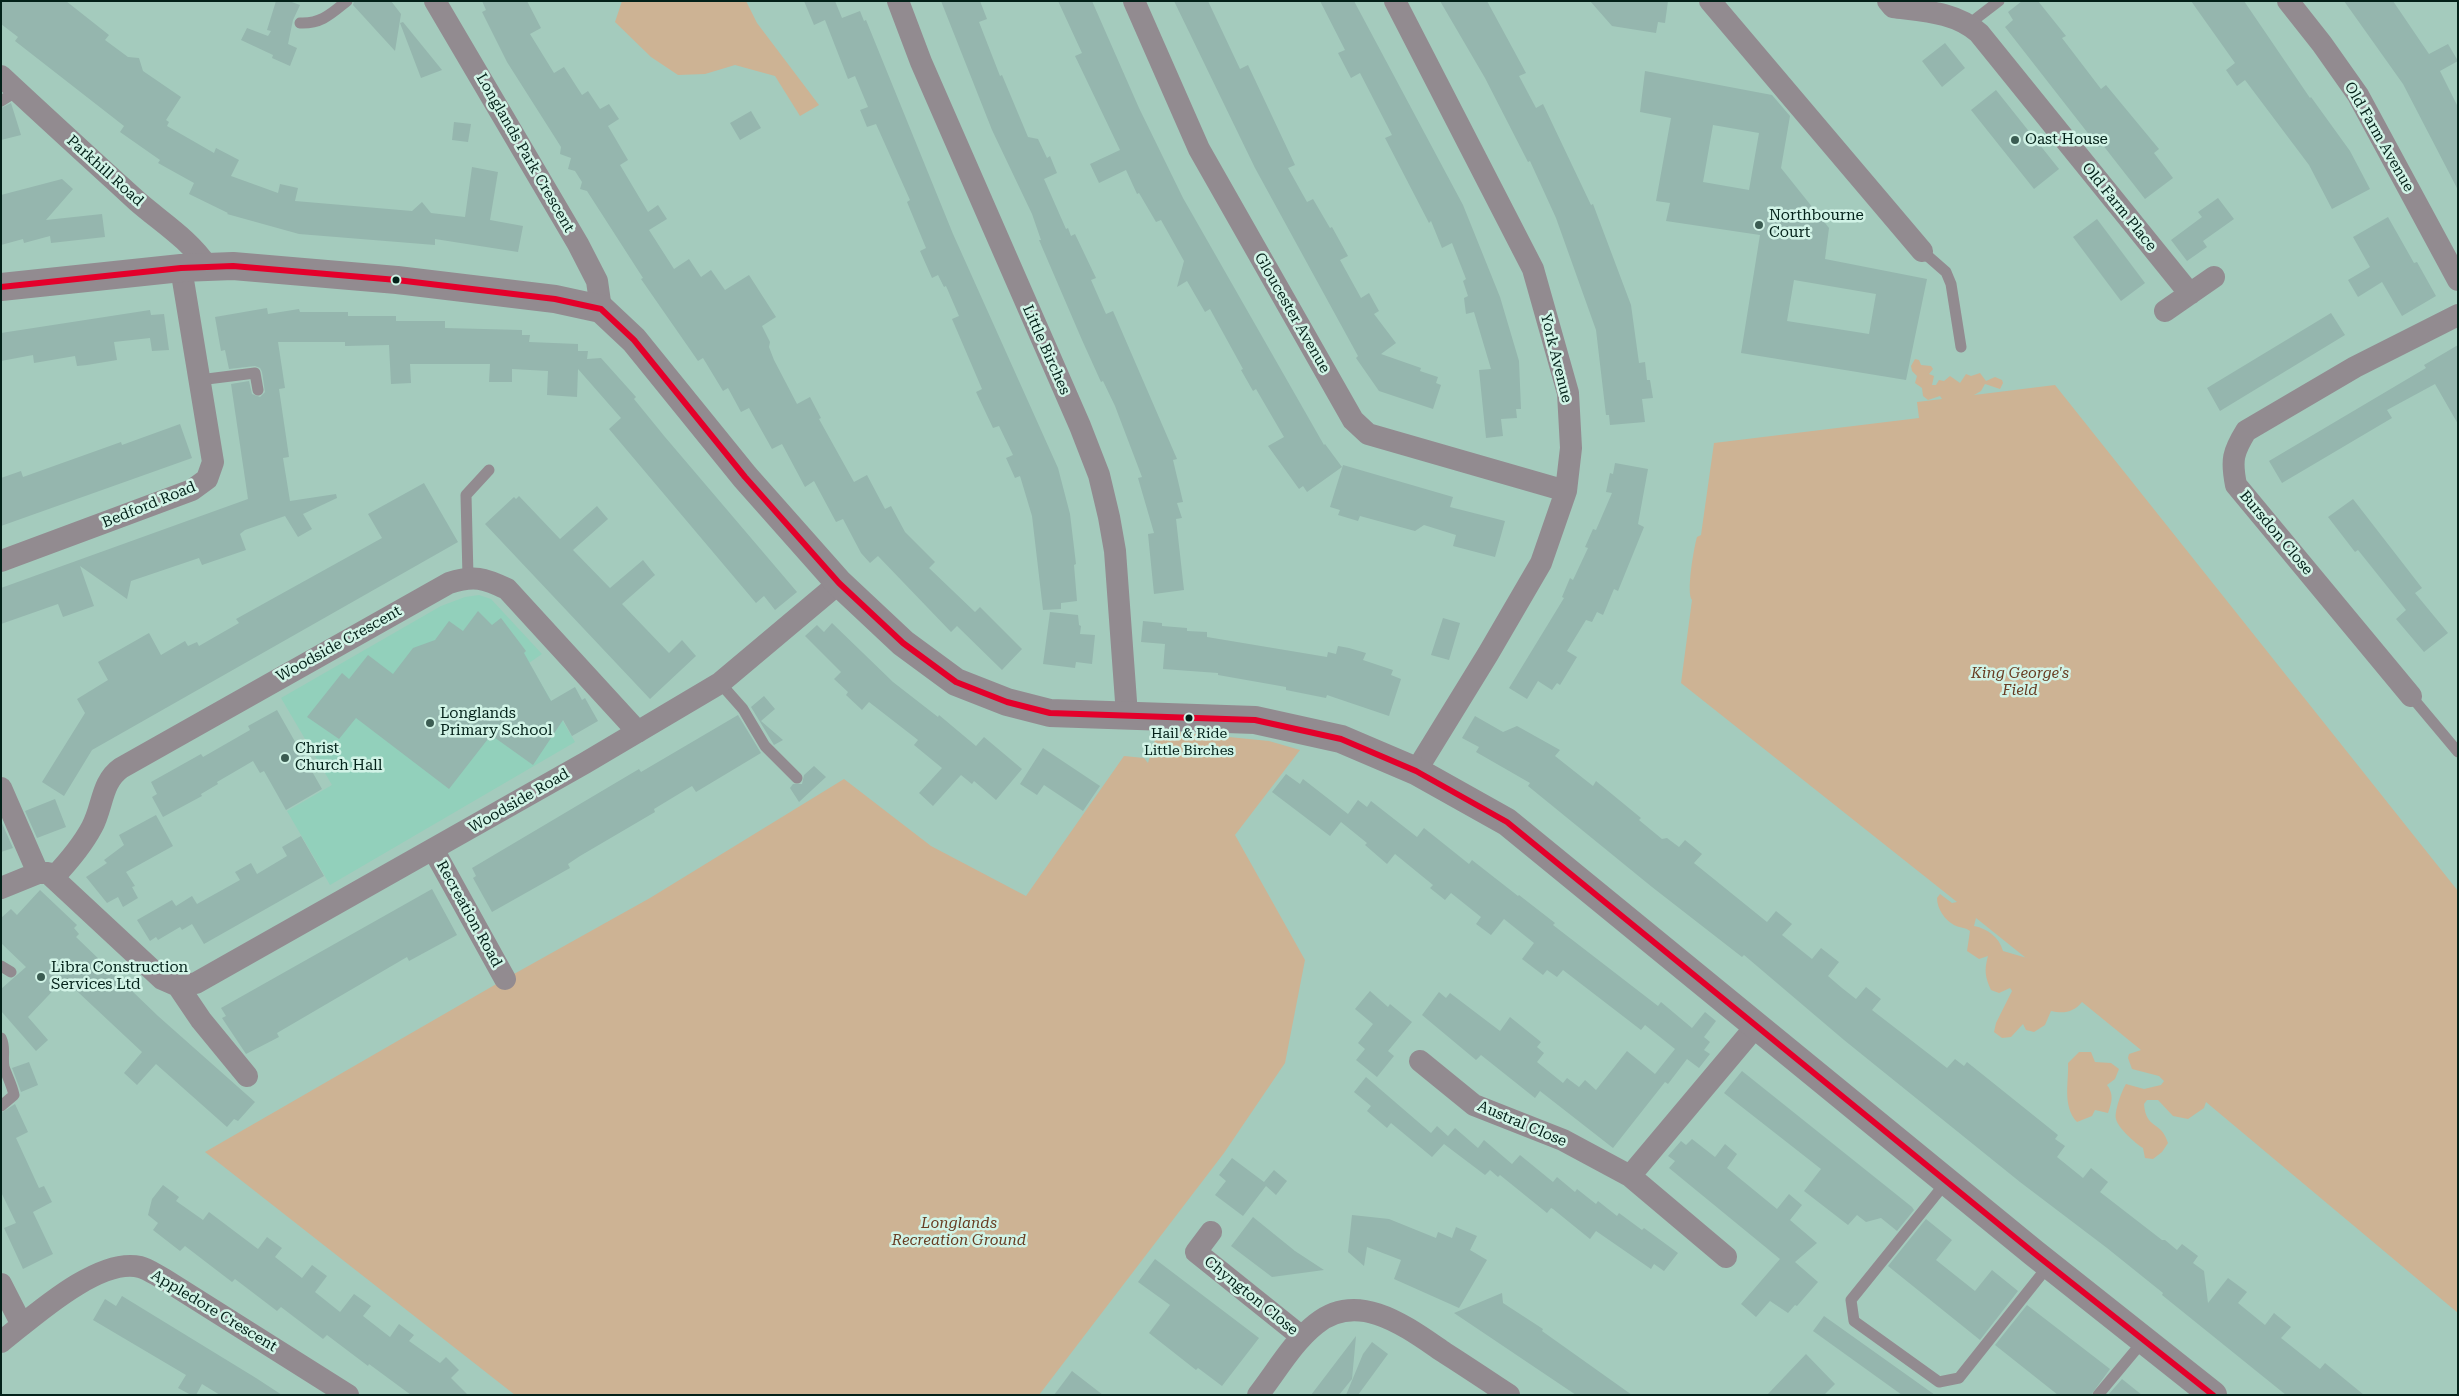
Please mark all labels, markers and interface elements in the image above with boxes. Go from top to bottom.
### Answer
street label: Longlands Park Crescent [472,70,578,236]
street label: Old Farm Avenue [2340,79,2418,195]
place label: Oast House [2025,131,2108,149]
street label: Parkhill Road [63,132,147,210]
marker: Oast House [2009,134,2021,146]
street label: Old Farm Place [2078,159,2160,255]
place label: Northbourne Court [1769,207,1864,242]
marker: Northbourne Court [1753,219,1765,231]
street label: Gloucester Avenue [1250,250,1334,376]
unlabelled marker [391,275,401,285]
street label: Little Birches [1018,302,1074,398]
street label: York Avenue [1536,311,1576,405]
street label: Bedford Road [100,478,198,532]
street label: Bursdon Close [2235,487,2317,579]
street label: Woodside Crescent [273,602,405,686]
park label: King George's Field [1971,665,2069,700]
place label: Longlands Primary School [440,705,552,740]
marker: Hail & Ride Little Birches [1184,713,1194,723]
marker: Longlands Primary School [424,717,436,729]
place label: Hail & Ride Little Birches [1144,726,1234,759]
place label: Christ Church Hall [295,740,382,775]
marker: Christ Church Hall [279,752,291,764]
street label: Woodside Road [466,765,572,837]
street label: Recreation Road [432,858,506,970]
place label: Libra Construction Services Ltd [51,959,188,994]
marker: Libra Construction Services Ltd [35,971,47,983]
street label: Austral Close [1475,1097,1569,1151]
park label: Longlands Recreation Ground [892,1215,1026,1250]
street label: Chyngton Close [1200,1253,1302,1339]
street label: Appledore Crescent [148,1266,280,1356]

